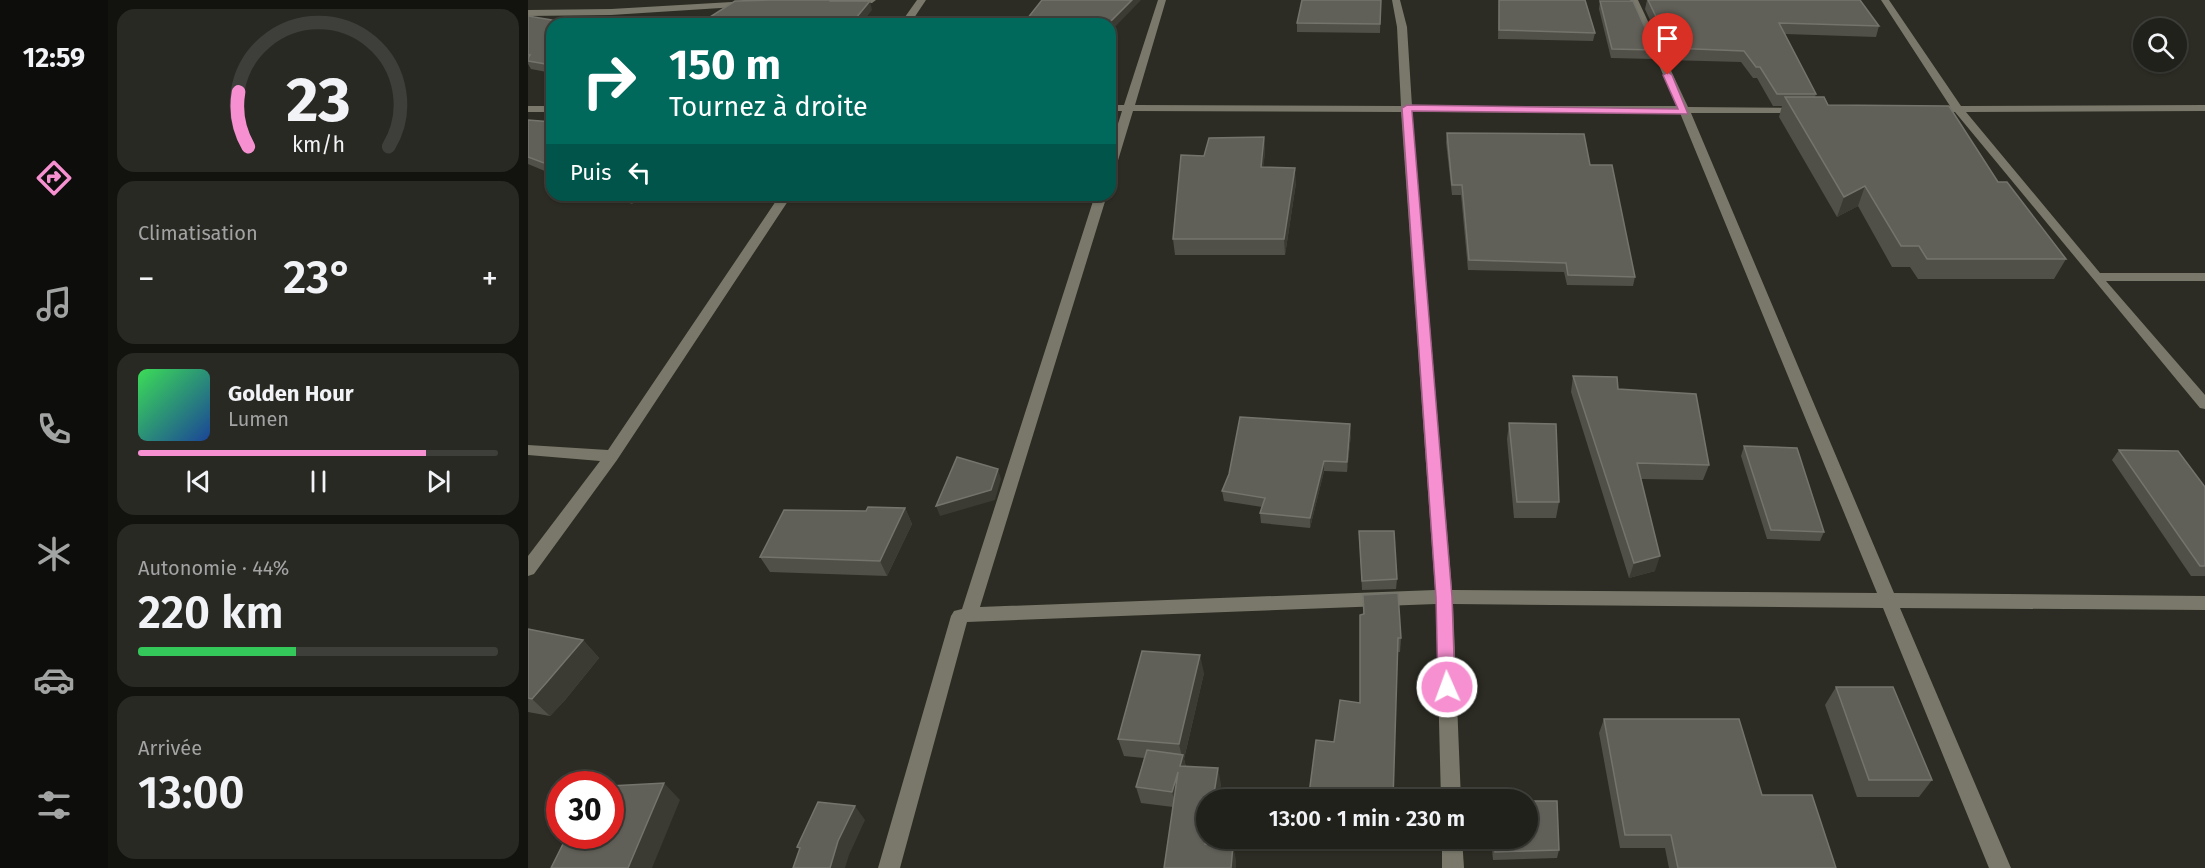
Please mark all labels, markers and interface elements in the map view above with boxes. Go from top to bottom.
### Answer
pin [1642,13,1693,75]
map controls [2133,18,2187,72]
button: search [2133,18,2187,72]
icon: arrive [1651,22,1684,55]
text: 150 m [669,40,781,90]
text: 12:59 [23,42,85,74]
icon: right [570,42,648,120]
text: 23 [286,64,350,139]
text: Tournez à droite [669,91,868,123]
text: km/h [291,133,345,159]
icon: left [623,156,656,189]
icon: directions [33,157,75,199]
text: Puis [570,159,611,186]
text: Climatisation [138,221,258,245]
text: 23° [283,251,353,305]
text: − [138,259,155,299]
text: + [482,259,498,299]
icon: music [33,283,75,325]
text: Golden Hour [228,380,354,407]
text: Lumen [228,407,289,431]
icon: phone [33,408,75,450]
icon: previous [182,465,215,498]
icon: pause [302,465,335,498]
icon: next [422,465,455,498]
icon: climate [33,533,75,575]
text: Autonomie · 44% [138,556,289,580]
text: 220 km [138,586,284,640]
position arrow [1415,655,1479,719]
icon: car [33,659,75,701]
text: Arrivée [138,736,202,760]
text: 13:00 [138,766,245,820]
speed limit sign: 30 [546,771,624,849]
icon: filters [33,784,75,826]
text: 13:00 · 1 min · 230 m [1269,805,1465,832]

